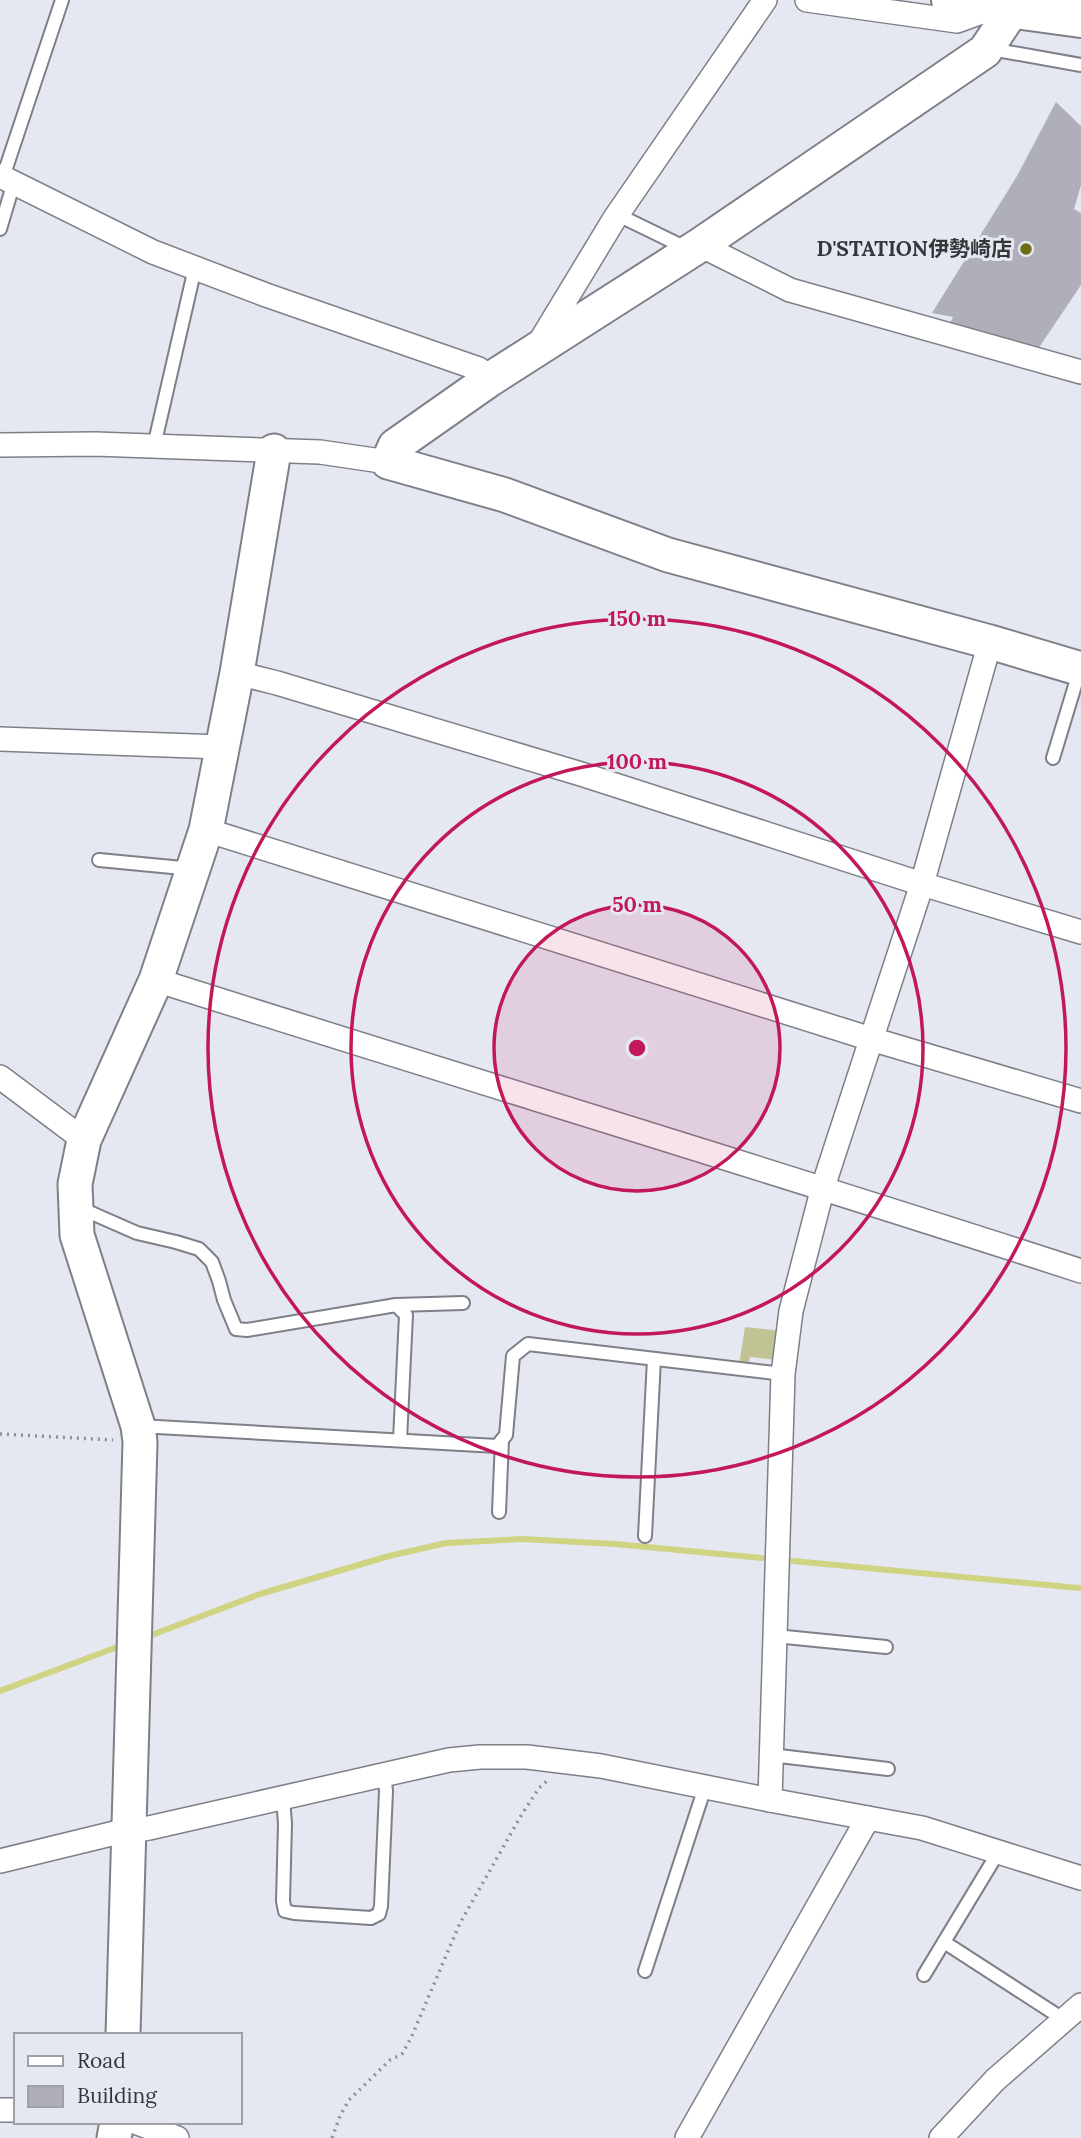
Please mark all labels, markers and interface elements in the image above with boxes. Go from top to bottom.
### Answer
place label: D'STATION伊勢崎店 [816,235,1012,262]
marker: D'STATION伊勢崎店 [1018,241,1034,257]
text: 150 m [608,605,666,632]
text: 100 m [607,748,667,775]
text: 50 m [612,891,662,918]
centre of rings [625,1036,649,1060]
legend [14,2033,242,2124]
text: Road [77,2047,126,2074]
text: Building [77,2082,157,2109]

